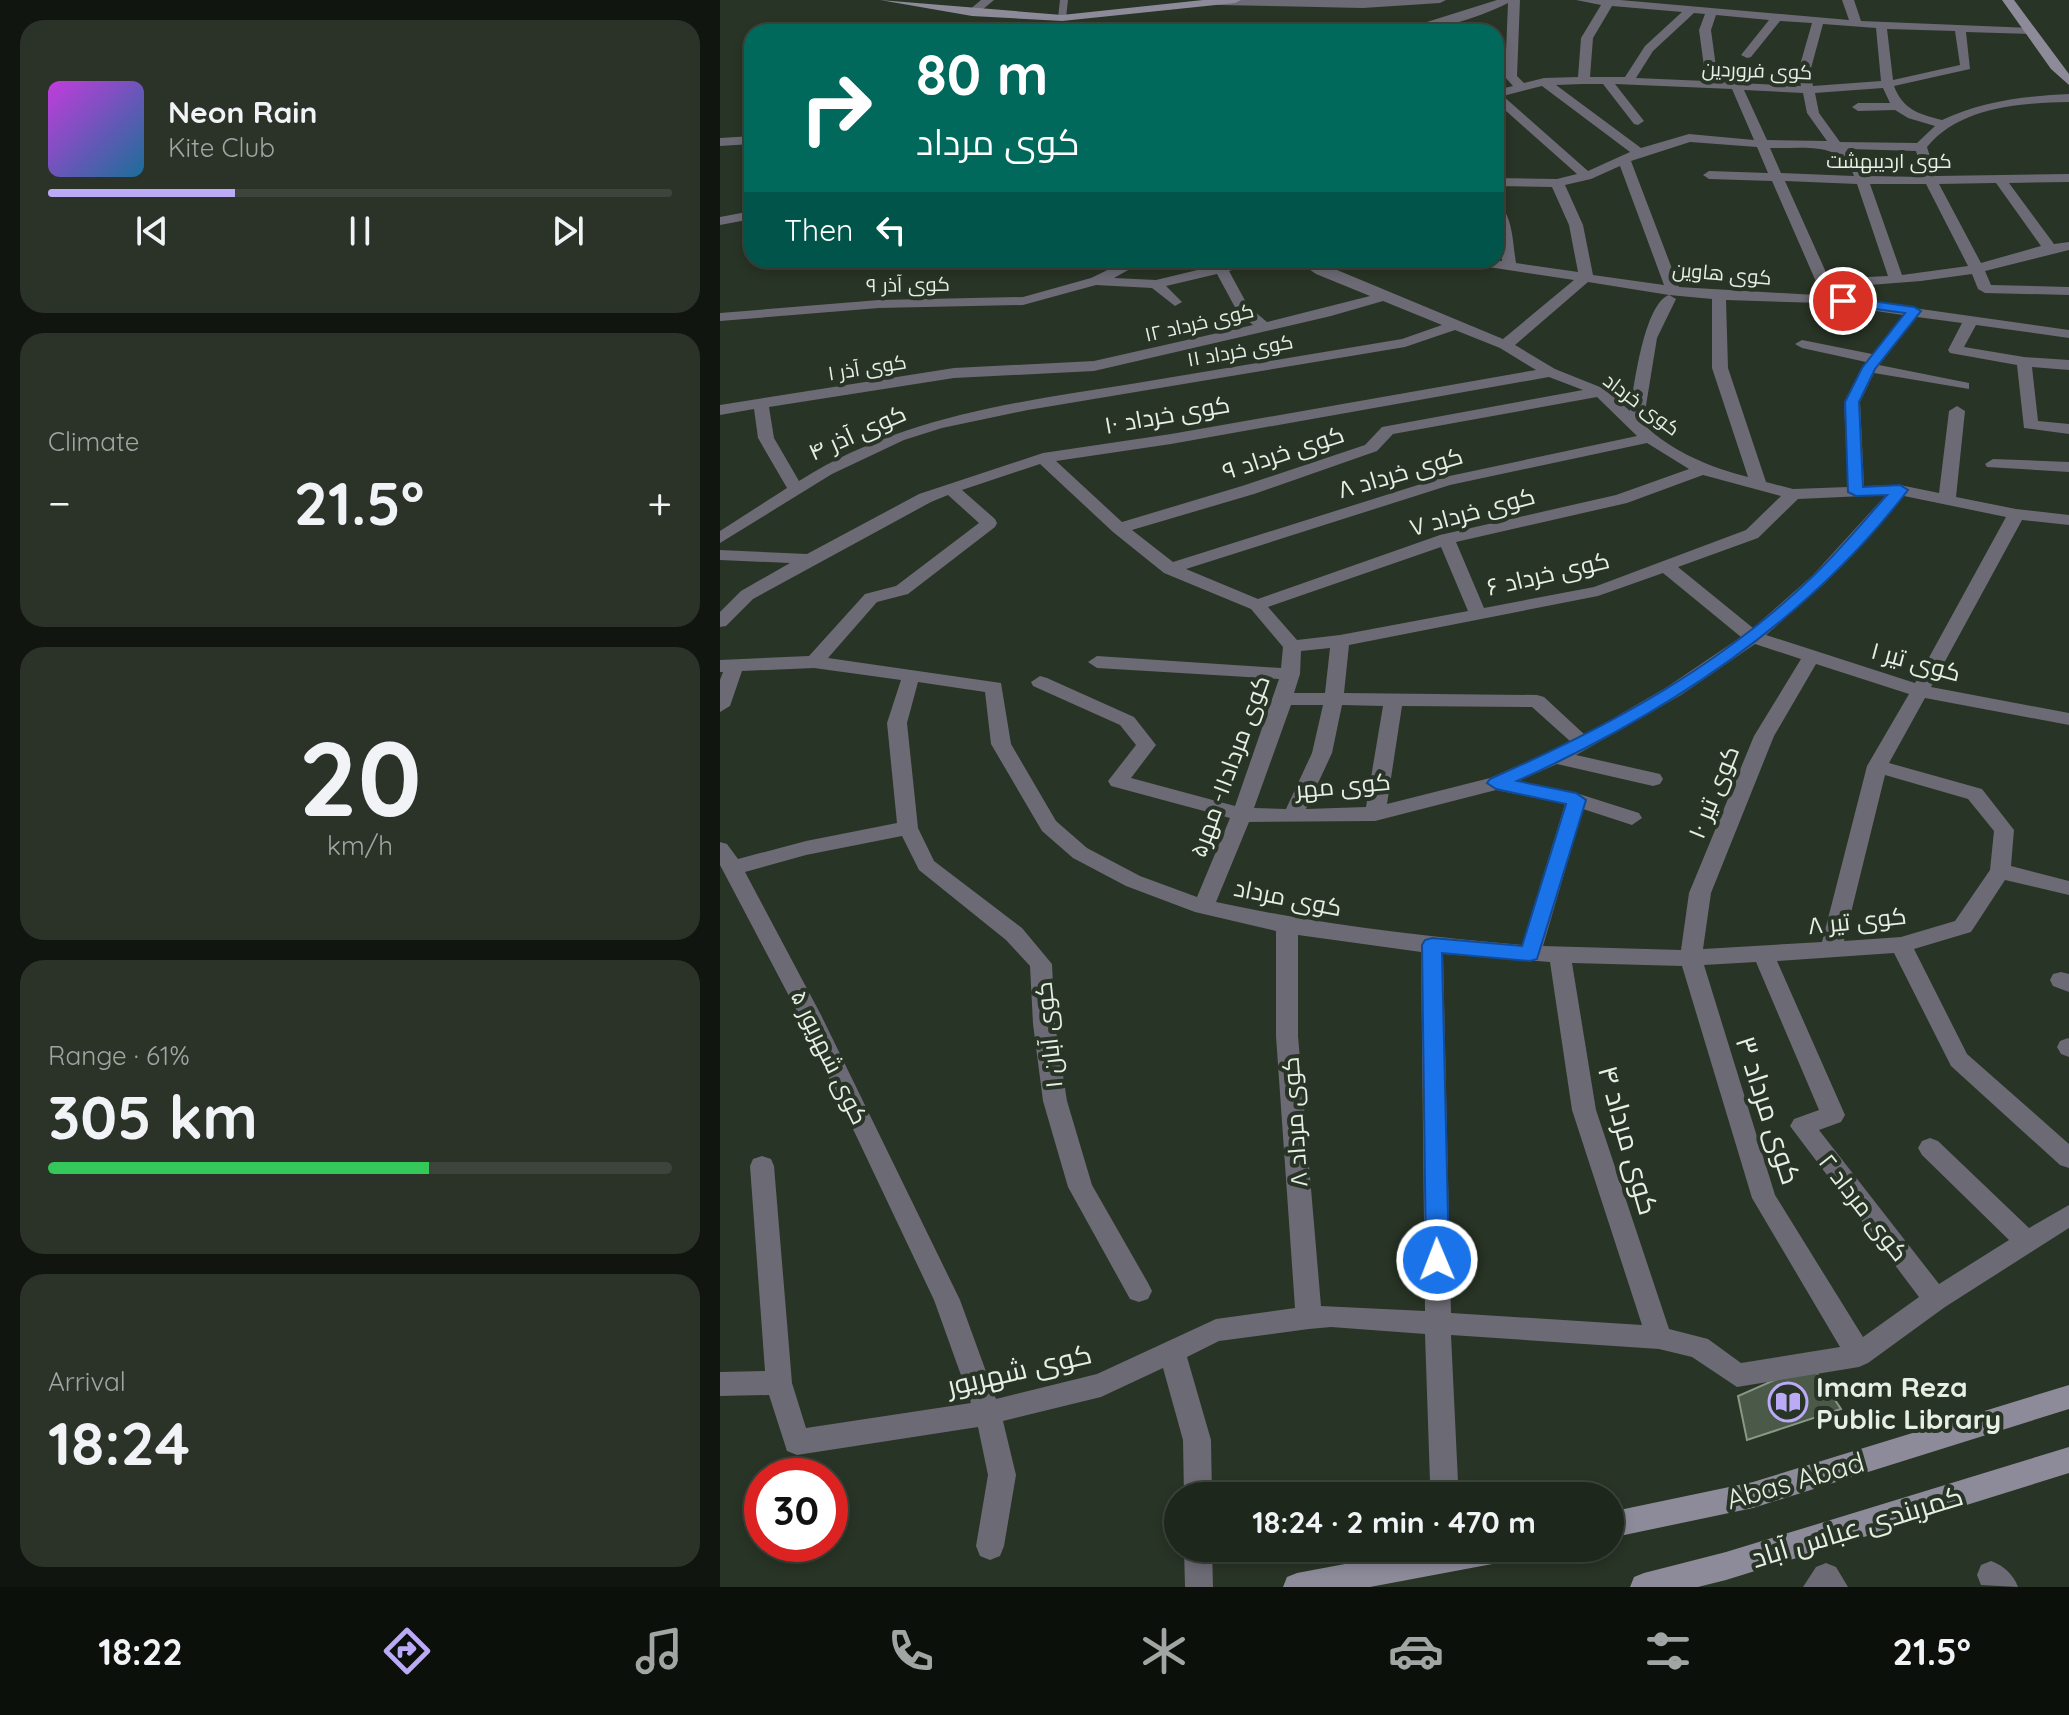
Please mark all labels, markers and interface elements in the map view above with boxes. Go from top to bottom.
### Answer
text: 80 m [916,39,1048,109]
icon: right [784,56,888,160]
street label: کوی فروردین [1701,56,1813,85]
text: Neon Rain [168,93,317,131]
text: کوی مرداد [916,119,1080,164]
text: Kite Club [168,131,275,164]
street label: کوی اردیبهشت [1826,148,1952,174]
icon: left [869,208,913,252]
icon: previous [130,209,174,253]
icon: pause [338,209,382,253]
icon: next [546,209,590,253]
text: Then [784,211,853,249]
street label: کوی هاوین [1671,256,1773,291]
pin [1809,267,1877,335]
street label: کوی آذر ۹ [866,271,950,298]
icon: arrive [1821,279,1865,323]
street label: کوی خرداد ۱۲ [1142,297,1256,348]
street label: کوی خرداد ۱۱ [1185,328,1295,373]
street label: کوی آذر ۱ [826,348,908,387]
street label: کوی خرداد [1598,367,1685,442]
street label: کوی خرداد ۱۰ [1102,388,1232,440]
street label: کوی آذر ۴ [803,397,911,467]
street label: کوی خرداد ۹ [1218,418,1348,486]
text: Climate [48,425,139,458]
street label: کوی خرداد ۸ [1334,440,1466,504]
text: 21.5° [294,465,424,540]
text: − [48,475,71,530]
text: + [647,475,672,530]
street label: کوی خرداد ۷ [1406,480,1538,542]
street label: کوی خرداد ۶ [1484,544,1612,602]
street label: کوی تیر ۱ [1868,635,1964,687]
street label: کوی مرداد۱۱- مهر۵ [1182,671,1276,861]
text: 20 [298,712,422,842]
street label: کوی تیر ۱۰ [1681,741,1745,843]
street label: کوی مهر [1292,766,1392,804]
text: km/h [327,829,393,862]
street label: کوی مرداد [1232,872,1344,922]
street label: کوی تیر ۸ [1806,900,1908,940]
street label: کوی آبان ۱ [1027,980,1069,1090]
street label: کوی شهریور ۵ [784,985,876,1129]
street label: کوی مرداد ۳ [1729,1031,1809,1189]
text: Range · 61% [48,1039,190,1072]
street label: کوی مرداد ۸ [1274,1056,1314,1188]
street label: کوی مرداد ۴ [1591,1061,1667,1219]
text: 305 km [48,1079,258,1154]
street label: کوی مرداد ۲ [1813,1147,1915,1267]
position arrow [1395,1218,1479,1302]
street label: کوی شهریور [941,1335,1095,1403]
text: Arrival [48,1365,126,1398]
place label: Imam Reza Public Library [1816,1369,2001,1436]
library icon: Imam Reza Public Library [1767,1381,1809,1423]
text: 18:24 [48,1405,190,1480]
street label: Abas Abad [1722,1444,1868,1516]
speed limit sign: 30 [744,1458,848,1562]
street label: کمربندی عباس آباد [1747,1477,1967,1575]
text: 18:24 · 2 min · 470 m [1252,1503,1536,1541]
icon: directions [379,1623,435,1679]
icon: music [631,1623,687,1679]
icon: phone [883,1623,939,1679]
icon: climate [1136,1623,1192,1679]
icon: car [1388,1623,1444,1679]
icon: filters [1640,1623,1696,1679]
text: 18:22 [98,1629,183,1674]
text: 21.5° [1893,1629,1971,1674]

